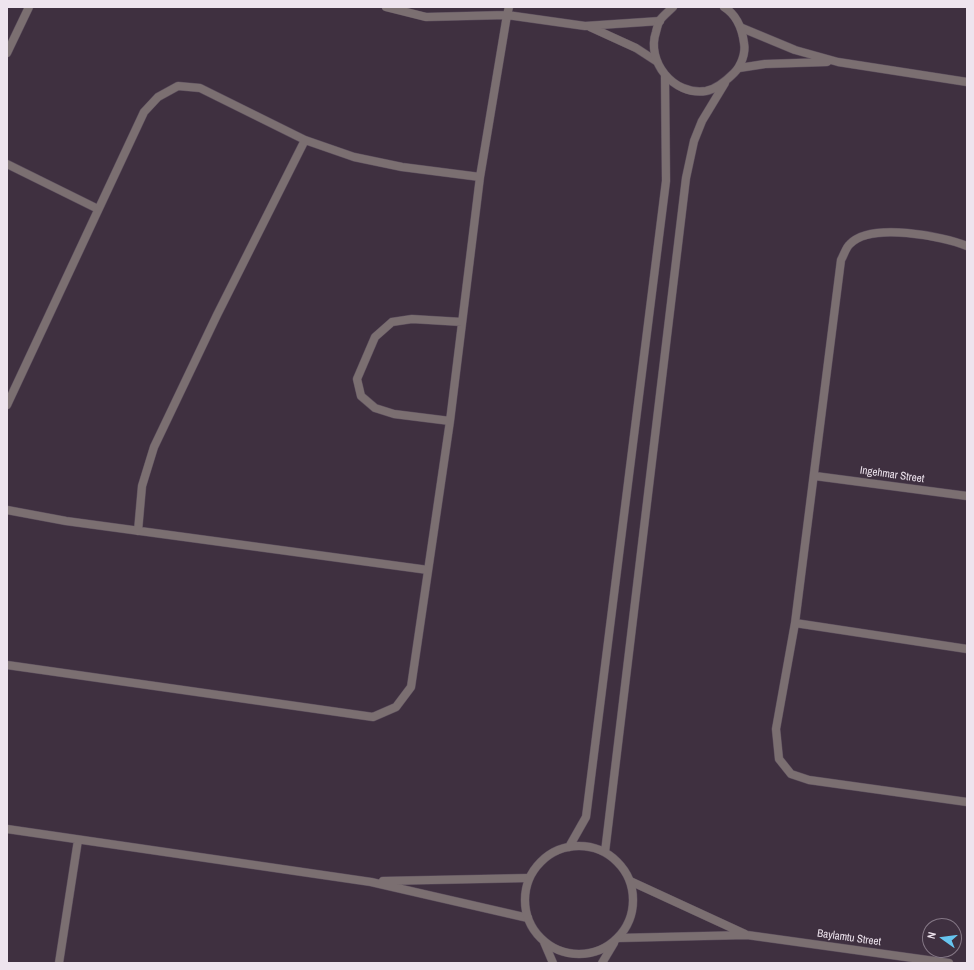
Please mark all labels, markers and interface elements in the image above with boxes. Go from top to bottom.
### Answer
street label: Ingehmar Street [859,464,925,486]
north arrow [922,918,962,958]
street label: Baylamtu Street [816,927,882,949]
text: N [924,930,939,940]

